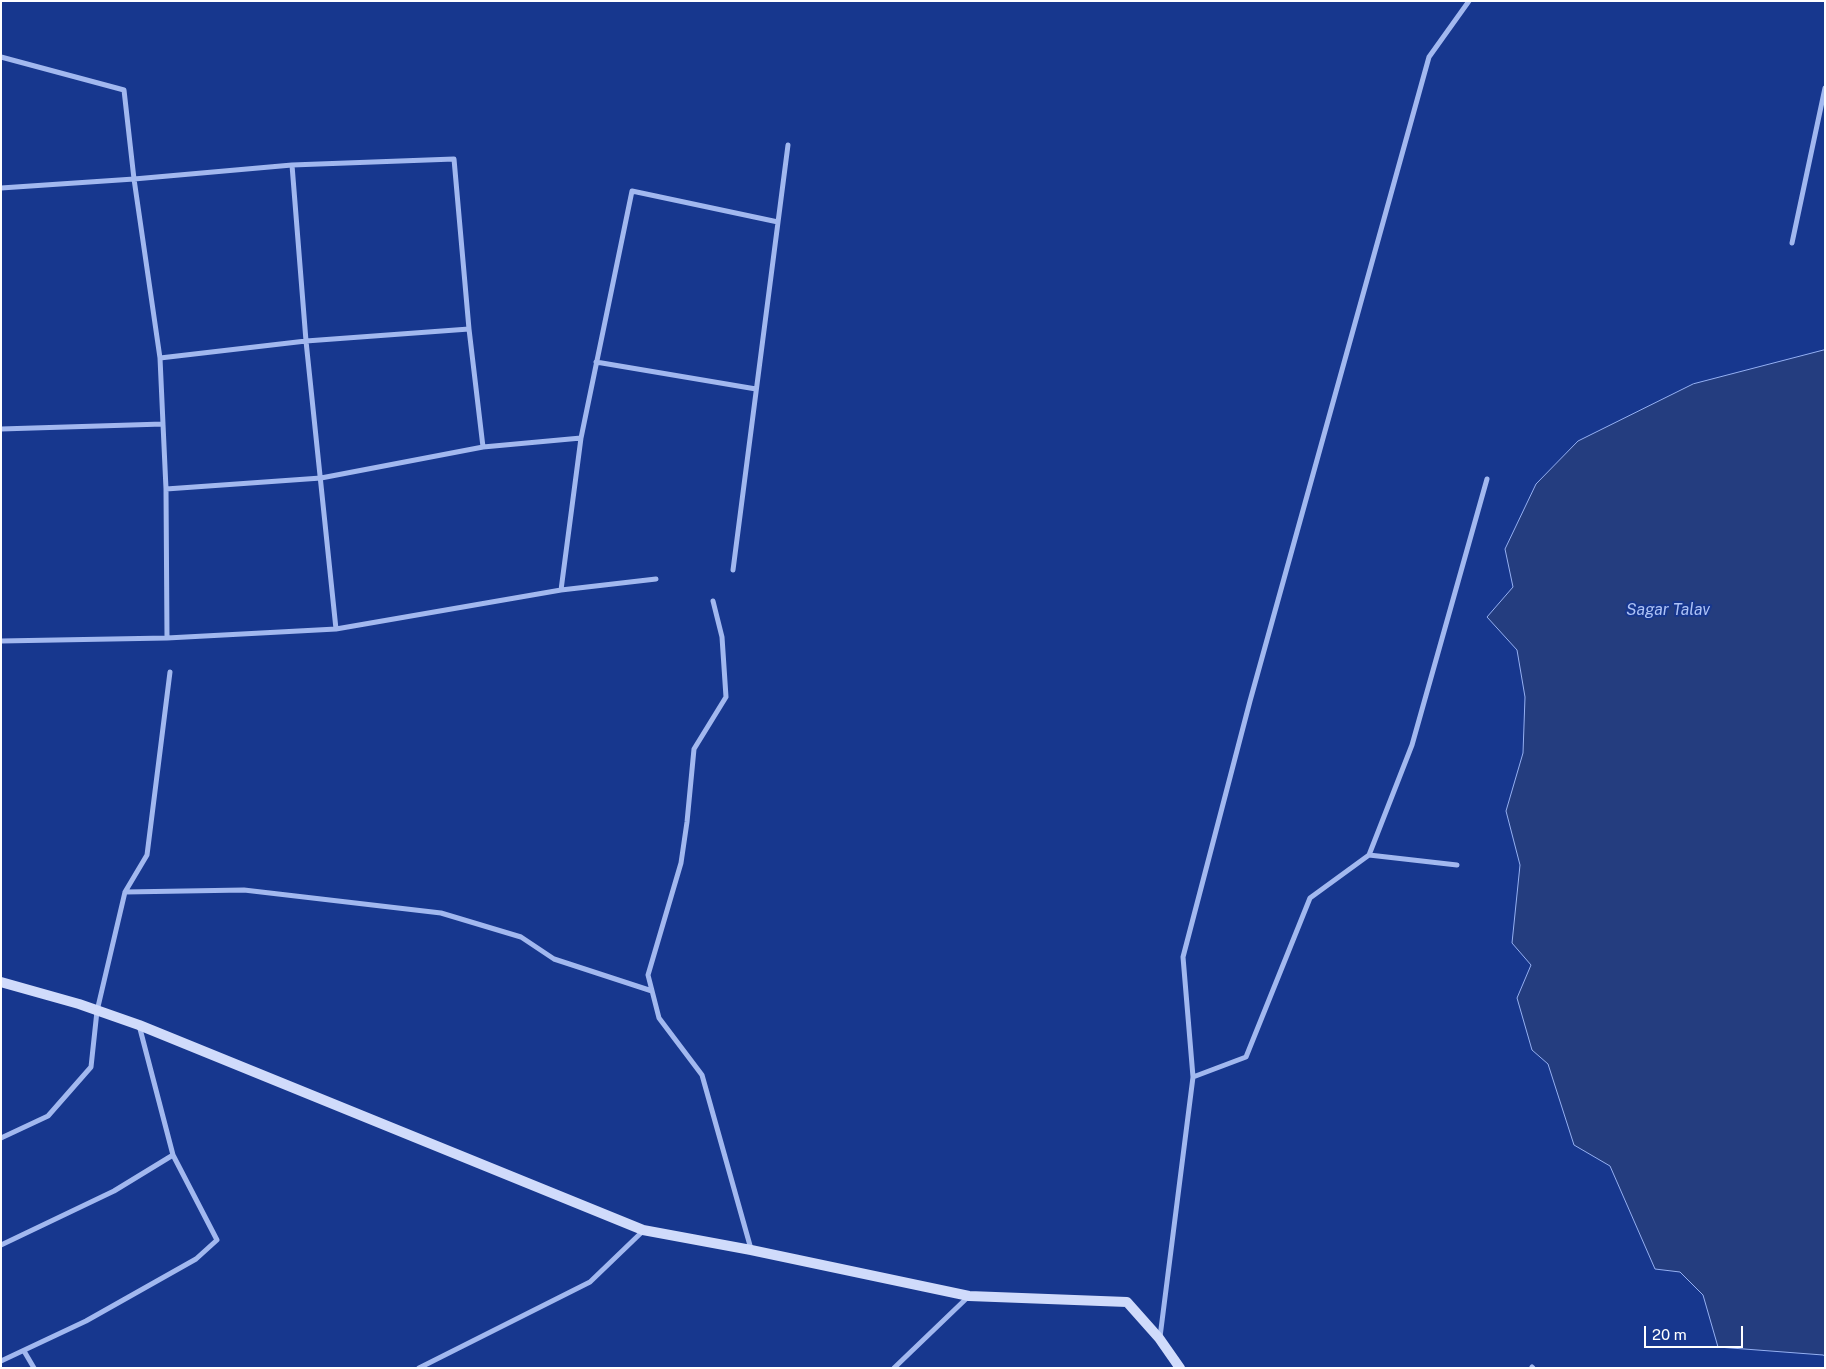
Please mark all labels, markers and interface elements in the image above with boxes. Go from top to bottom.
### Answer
water label: Sagar Talav [1626,600,1710,620]
scale bar [1646,1316,1745,1348]
text: 20 m [1652,1326,1687,1343]

